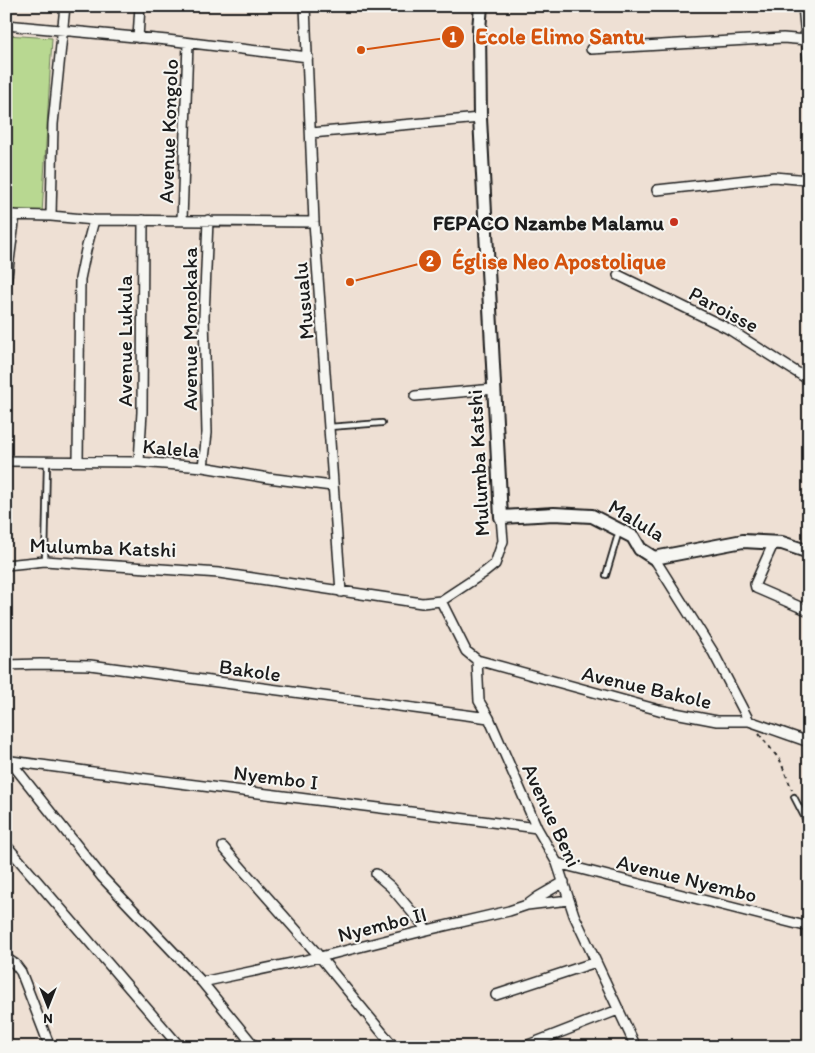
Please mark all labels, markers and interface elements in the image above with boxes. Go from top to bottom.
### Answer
callout: Ecole Elimo Santu [440,18,655,55]
text: Ecole Elimo Santu [475,23,646,50]
text: 1 [450,28,457,46]
street label: Avenue Kongolo [153,58,183,204]
place label: FEPACO Nzambe Malamu [433,210,665,235]
marker: FEPACO Nzambe Malamu [668,216,680,228]
callout: Église Neo Apostolique [417,243,676,280]
street label: Avenue Monokaka [177,247,202,411]
text: Église Neo Apostolique [452,248,666,275]
text: 2 [426,252,434,270]
street label: Musualu [287,261,319,341]
street label: Avenue Lukula [112,275,137,407]
street label: Paroisse [685,280,763,338]
street label: Mulumba Katshi [462,389,494,537]
street label: Kalela [141,433,201,463]
street label: Malula [604,493,670,547]
street label: Mulumba Katshi [29,532,177,562]
street label: Bakole [218,653,282,687]
street label: Avenue Bakole [580,660,714,714]
street label: Nyembo I [232,759,320,795]
street label: Avenue Beni [517,759,587,871]
street label: Avenue Nyembo [614,848,760,908]
street label: Nyembo II [335,901,429,947]
north arrow [22,980,72,1030]
text: N [43,1010,53,1027]

